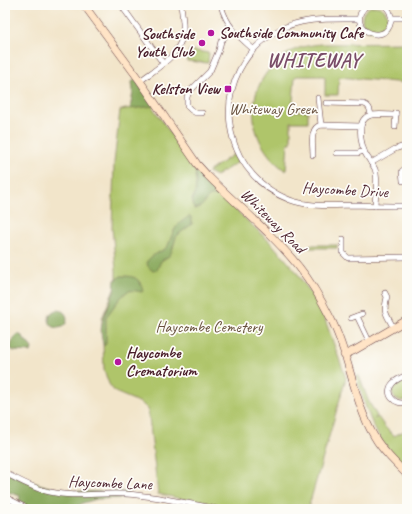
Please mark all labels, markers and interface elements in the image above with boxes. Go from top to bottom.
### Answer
place label: Southside Community Cafe [219,23,365,43]
place label: Southside Youth Club [135,24,196,62]
marker: Southside Community Cafe [206,28,216,38]
marker: Southside Youth Club [197,38,207,48]
district label: WHITEWAY [267,48,364,73]
place label: Kelston View [152,79,222,99]
marker: Kelston View [223,84,233,94]
park label: Whiteway Green [229,99,318,119]
street label: Haycombe Drive [302,178,390,202]
street label: Whiteway Road [236,184,312,260]
park label: Haycombe Cemetery [156,317,264,337]
place label: Haycombe Crematorium [126,343,198,381]
marker: Haycombe Crematorium [113,357,123,367]
street label: Haycombe Lane [68,472,154,495]

